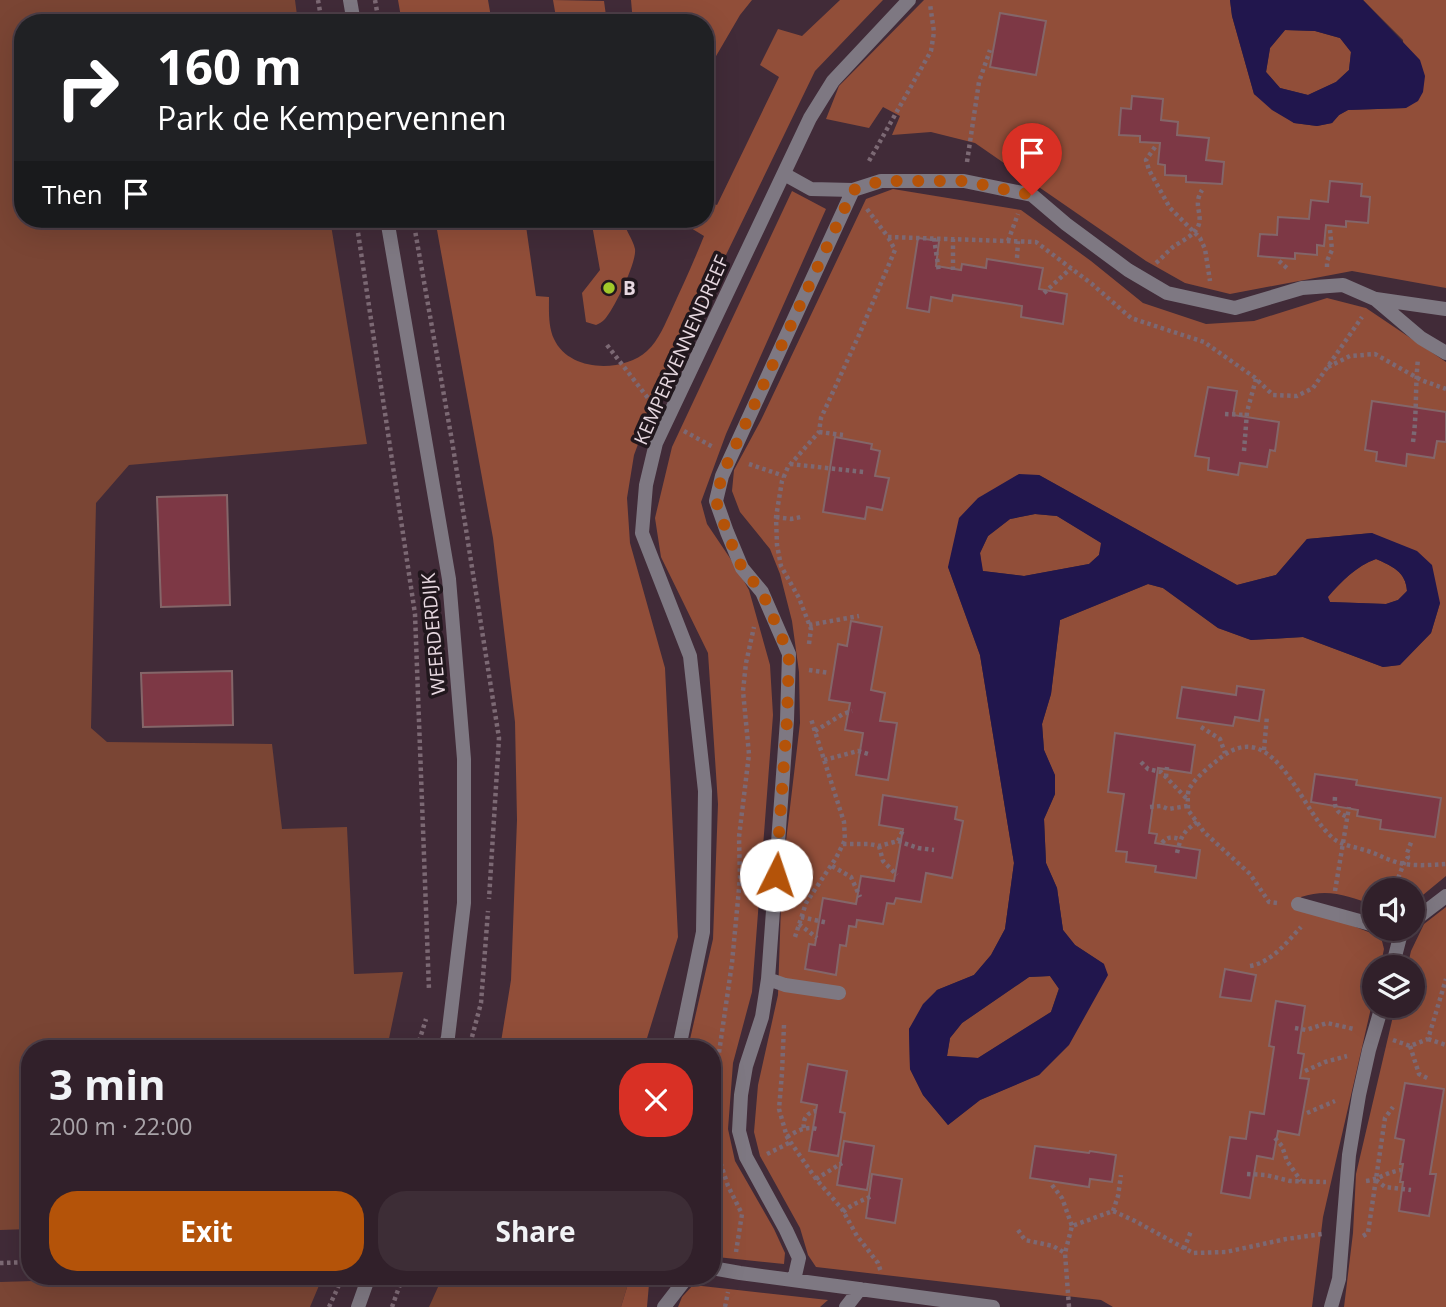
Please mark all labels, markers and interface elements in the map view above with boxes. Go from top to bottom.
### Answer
text: 160 m [157,33,302,99]
icon: right [42,42,133,133]
text: Park de Kempervennen [157,96,507,139]
pin [1002,123,1062,195]
icon: arrive [1013,134,1051,172]
icon: arrive [117,175,155,213]
text: Then [42,176,103,212]
street label: KEMPERVENNENDREEF [627,251,735,449]
place label: B [623,275,636,301]
marker: B [601,280,617,296]
street label: WEERDERDIJK [415,572,451,696]
position arrow [739,838,813,912]
map controls [1362,878,1425,1018]
button: sound [1362,878,1425,941]
button: layers [1362,955,1425,1018]
text: 3 min [49,1055,166,1112]
button: close [619,1063,693,1137]
text: 200 m · 22:00 [49,1110,192,1142]
button: Exit [49,1191,364,1271]
button: Share [378,1191,693,1271]

